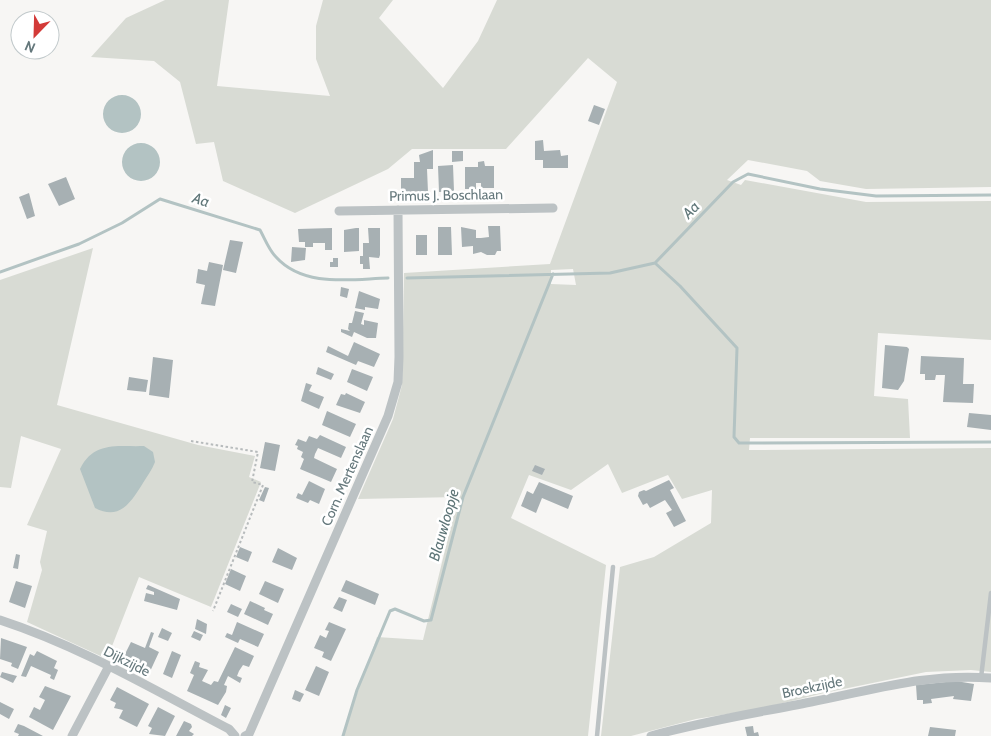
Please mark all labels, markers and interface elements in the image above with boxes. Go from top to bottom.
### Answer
north arrow [10,10,60,60]
text: N [22,37,38,57]
street label: Primus J. Boschlaan [389,185,503,205]
water label: Aa [189,189,212,211]
water label: Aa [678,198,703,223]
street label: Corn. Mertenslaan [317,423,377,529]
water label: Blauwloopje [425,487,463,563]
street label: Dijkzijde [101,642,153,680]
street label: Broekzijde [780,672,844,702]

